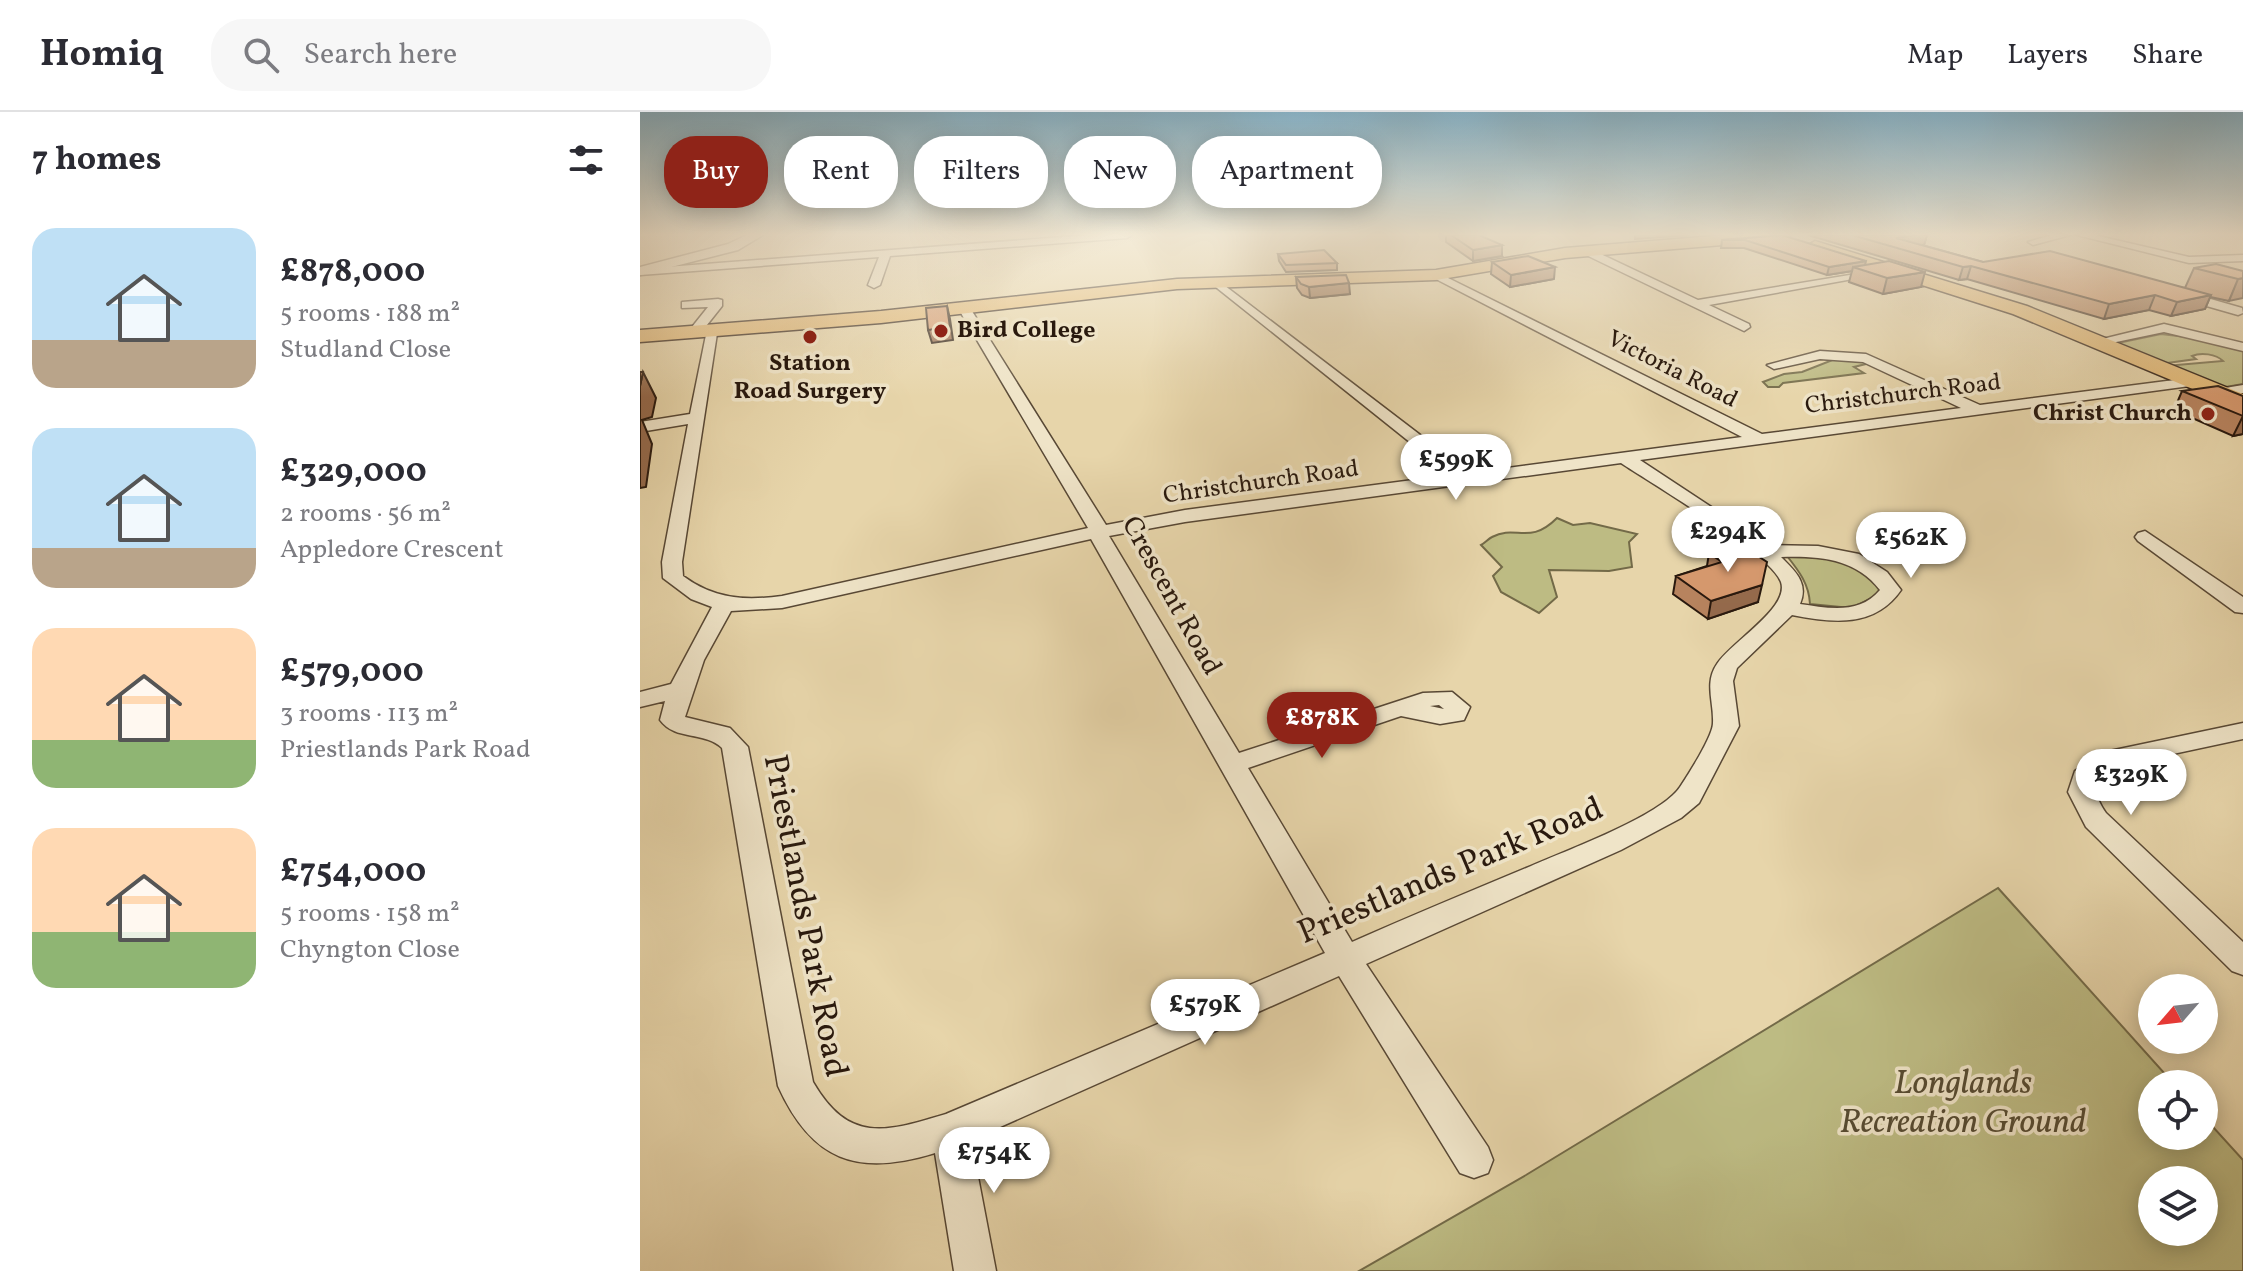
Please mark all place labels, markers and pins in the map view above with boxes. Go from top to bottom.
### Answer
place label: Bird College [957,314,1095,348]
marker: Bird College [932,322,950,340]
marker: Station Road Surgery [801,328,819,346]
place label: Station Road Surgery [734,347,887,409]
place label: Christ Church [2033,397,2192,431]
marker: Christ Church [2199,405,2217,423]
pin: £599K [1400,434,1512,502]
pin: £294K [1672,506,1784,574]
pin: £562K [1855,512,1967,580]
pin: £878K [1266,692,1378,760]
pin: £329K [2075,749,2187,817]
pin: £579K [1149,979,1261,1047]
pin: £754K [938,1127,1050,1195]

